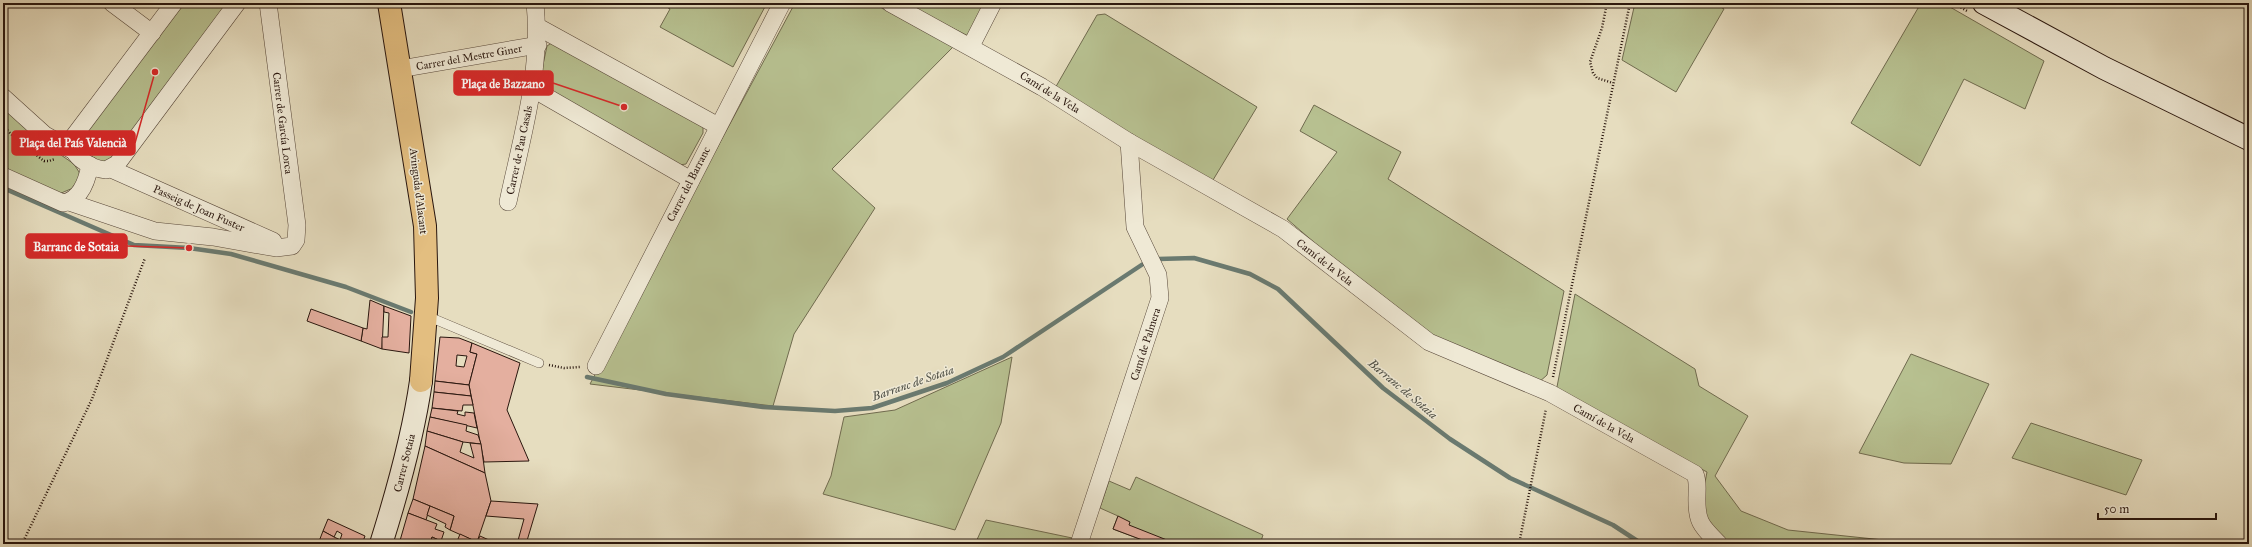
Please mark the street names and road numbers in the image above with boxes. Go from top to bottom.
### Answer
street label: Carrer del Mestre Giner [415,42,524,73]
street label: Camí de la Vela [1017,69,1082,116]
street label: Carrer de García Lorca [270,71,295,175]
street label: Carrer de Pau Casals [504,104,535,196]
street label: Carrer del Barranc [664,144,713,224]
street label: Avinguda d'Alacant [407,146,430,235]
street label: Passeig de Joan Fuster [151,182,247,236]
street label: Camí de la Vela [1294,236,1356,289]
street label: Camí de Palmera [1128,306,1163,382]
street label: Camí de la Vela [1571,401,1637,446]
street label: Carrer Sotaia [391,432,418,494]

